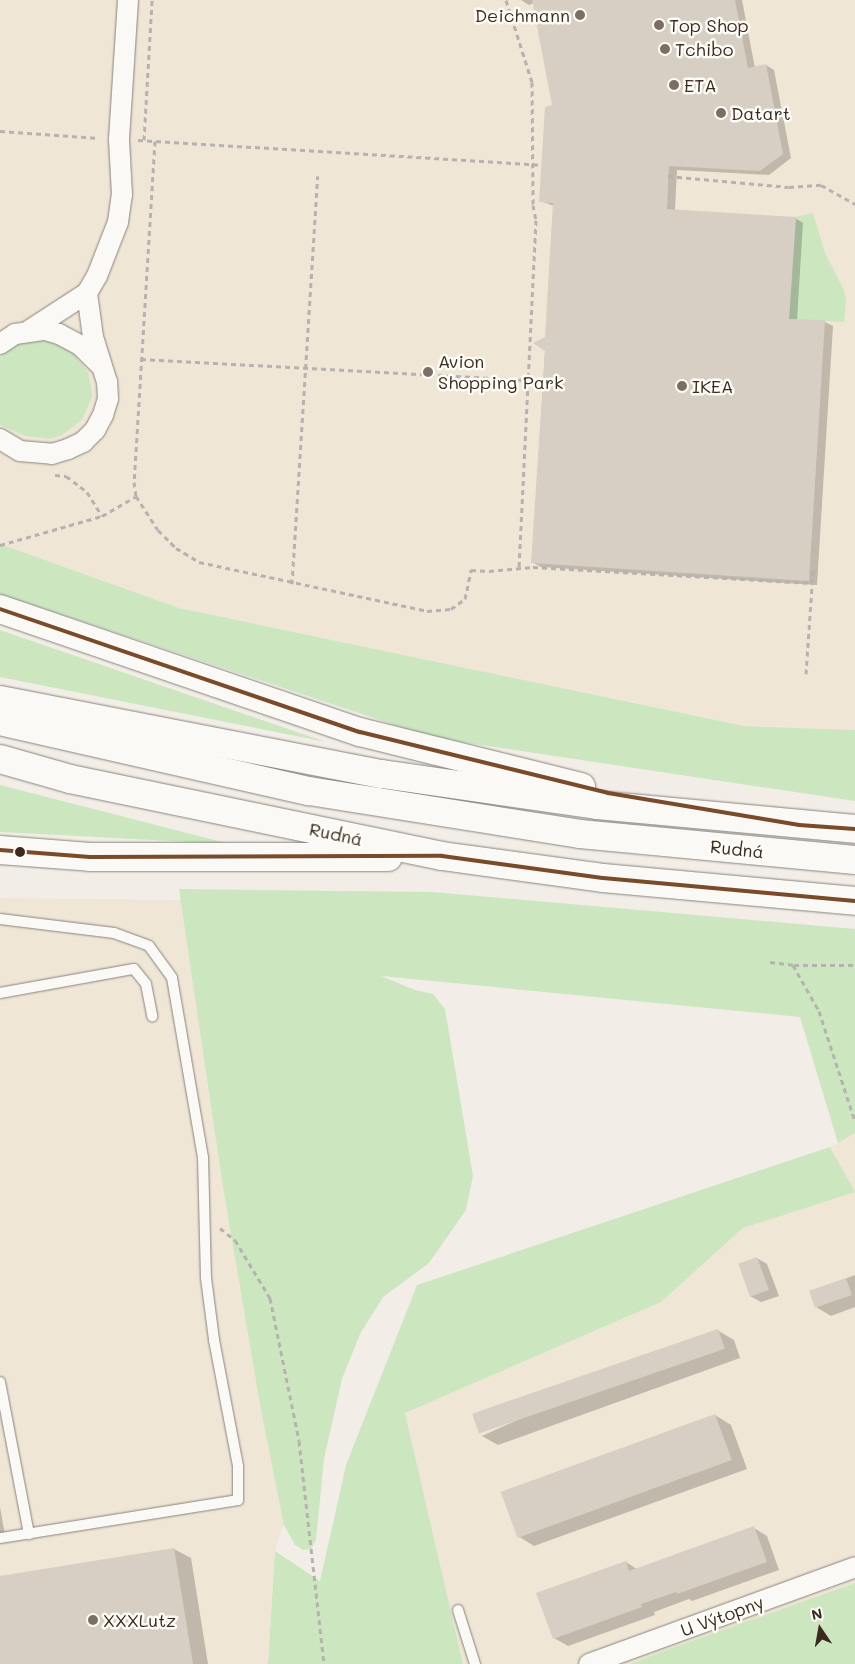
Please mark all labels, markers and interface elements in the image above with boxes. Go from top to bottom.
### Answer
place label: Deichmann [475,4,570,26]
marker: Deichmann [574,9,586,21]
place label: Top Shop [669,14,749,36]
marker: Top Shop [653,19,665,31]
place label: Tchibo [675,38,733,60]
marker: Tchibo [659,43,671,55]
place label: ETA [684,74,717,96]
marker: ETA [668,79,680,91]
place label: Datart [731,102,791,124]
marker: Datart [715,107,727,119]
place label: Avion Shopping Park [438,351,564,394]
marker: Avion Shopping Park [422,366,434,378]
place label: IKEA [692,375,734,397]
marker: IKEA [676,380,688,392]
street label: Rudná [307,818,365,850]
street label: Rudná [709,835,765,863]
unlabelled marker [15,847,25,857]
street label: U Výtopny [677,1591,767,1641]
text: N [810,1603,824,1624]
north arrow [795,1604,845,1654]
place label: XXXLutz [103,1609,176,1631]
marker: XXXLutz [87,1614,99,1626]

